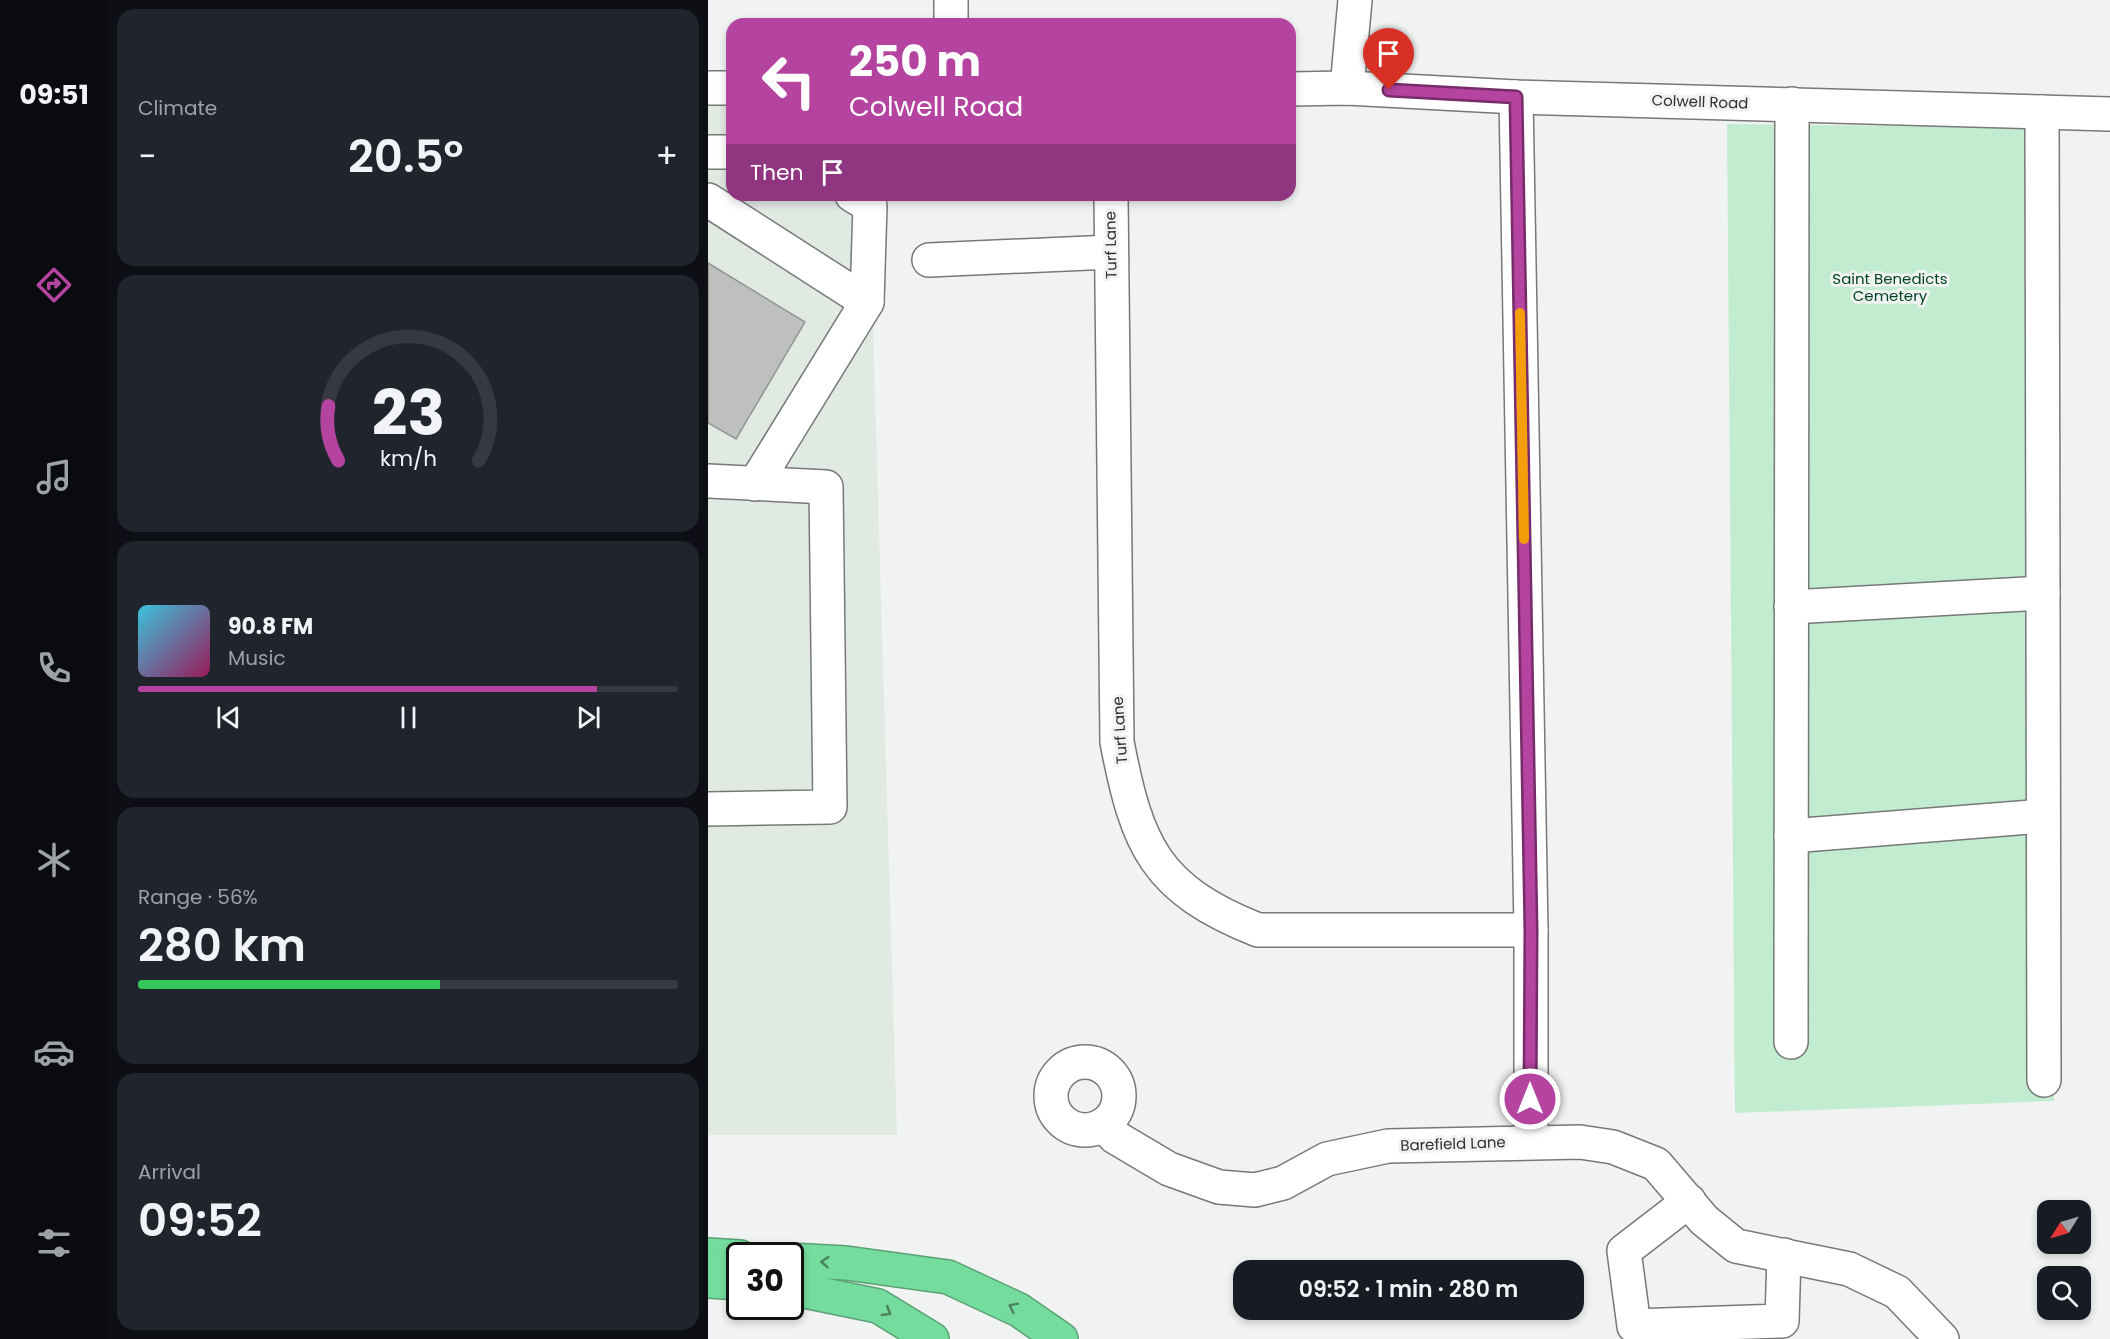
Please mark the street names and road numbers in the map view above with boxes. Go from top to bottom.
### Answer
street label: Colwell Road [1651,89,1749,114]
street label: Turf Lane [1099,211,1122,279]
street label: Turf Lane [1107,695,1132,765]
street label: Barefield Lane [1400,1131,1506,1156]

